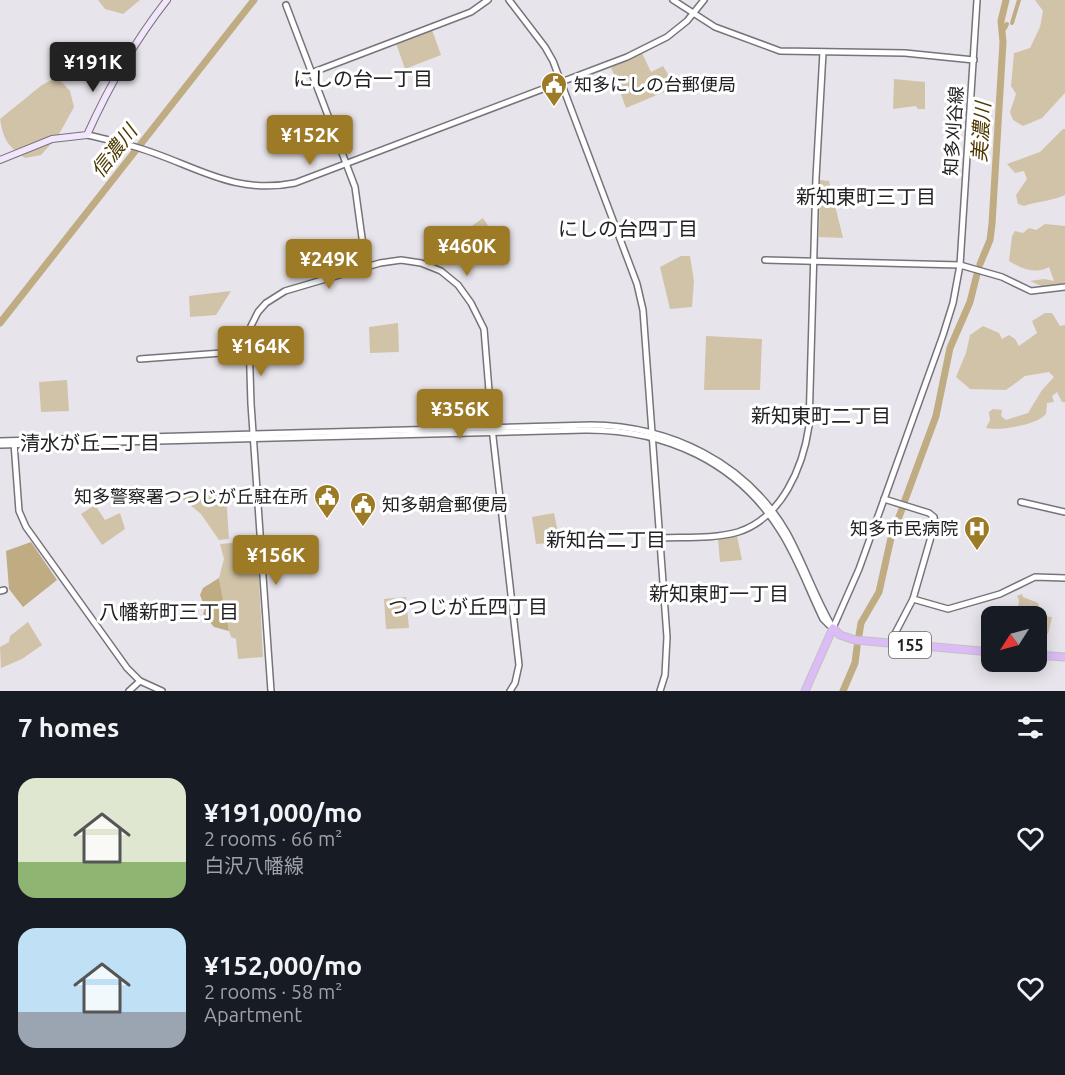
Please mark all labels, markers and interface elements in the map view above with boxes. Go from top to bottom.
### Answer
pin: ¥191K [51,42,135,93]
text: ¥191K [64,50,122,73]
district label: にしの台一丁目 [293,67,433,90]
public building icon: 知多にしの台郵便局 [539,70,569,108]
place label: 知多にしの台郵便局 [574,74,736,94]
street label: 知多刈谷線 [940,85,966,177]
water label: 美濃川 [967,99,994,163]
pin: ¥152K [268,115,352,166]
water label: 信濃川 [86,118,142,181]
text: ¥152K [281,123,339,146]
district label: 新知東町三丁目 [796,185,936,208]
district label: にしの台四丁目 [558,217,698,240]
pin: ¥460K [425,226,509,277]
text: ¥460K [438,234,496,257]
pin: ¥249K [287,239,371,290]
text: ¥249K [300,247,358,270]
pin: ¥164K [219,326,303,377]
text: ¥164K [232,334,290,357]
pin: ¥356K [418,389,502,440]
text: ¥356K [431,397,489,420]
district label: 新知東町二丁目 [751,404,891,427]
district label: 清水が丘二丁目 [20,431,160,454]
public building icon: 知多警察署つつじが丘駐在所 [312,482,342,520]
place label: 知多警察署つつじが丘駐在所 [74,486,308,506]
public building icon: 知多朝倉郵便局 [348,490,378,528]
place label: 知多朝倉郵便局 [382,494,508,514]
hospital icon: 知多市民病院 [962,514,992,552]
place label: 知多市民病院 [850,518,958,538]
district label: 新知台二丁目 [546,528,666,551]
pin: ¥156K [234,535,318,586]
text: ¥156K [247,543,305,566]
district label: 新知東町一丁目 [649,582,789,605]
district label: つつじが丘四丁目 [388,595,548,618]
district label: 八幡新町三丁目 [99,600,239,623]
north arrow [981,606,1047,672]
map controls [981,606,1047,672]
road number: 155 [889,632,931,658]
icon: filters [1014,711,1047,744]
text: 7 homes [18,713,119,742]
text: ¥191,000/mo [204,798,362,827]
icon: home [66,802,138,874]
icon: heart [1014,822,1047,855]
text: 2 rooms · 66 m² [204,827,342,850]
text: 白沢八幡線 [204,854,304,877]
text: ¥152,000/mo [204,951,362,980]
icon: home [66,952,138,1024]
icon: heart [1014,972,1047,1005]
text: 2 rooms · 58 m² [204,980,342,1003]
text: Apartment [204,1003,302,1026]

